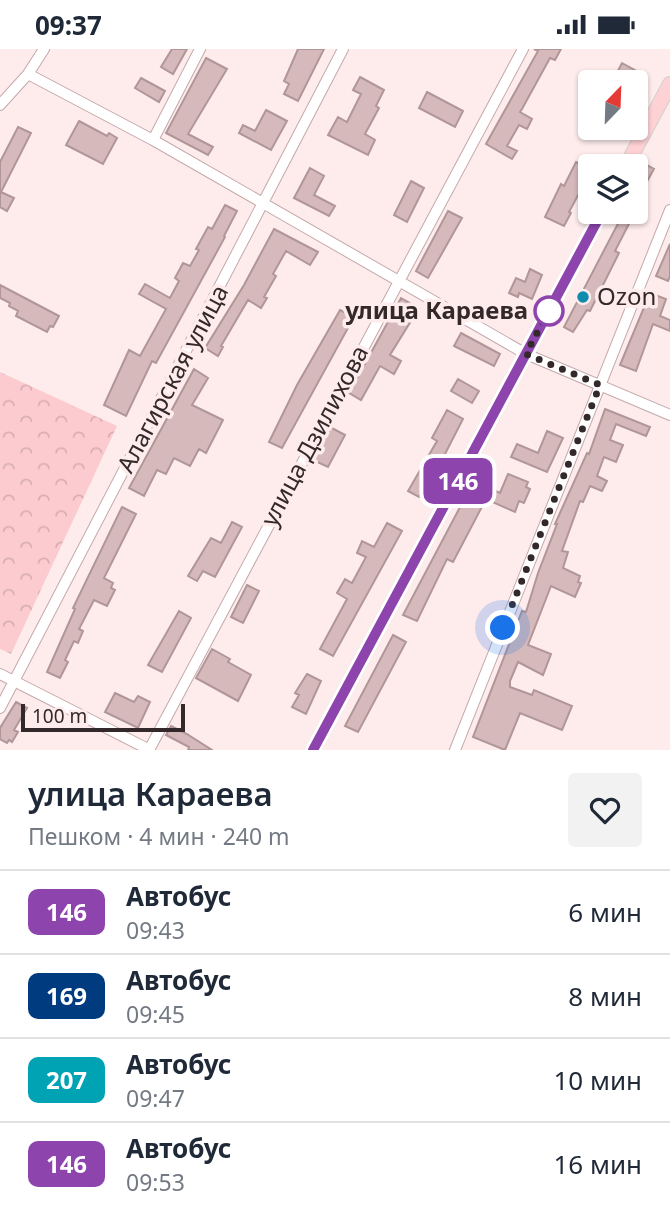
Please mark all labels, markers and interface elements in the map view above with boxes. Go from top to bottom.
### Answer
text: 09:37 [35,7,102,43]
north arrow [578,70,648,140]
map controls [578,70,648,224]
button: layers [578,154,648,224]
street label: Алагирская улица [108,279,235,478]
place label: Ozon [597,279,656,312]
marker: Ozon [575,289,591,305]
place label: улица Караева [344,293,528,326]
marker: улица Караева [534,296,564,326]
street label: улица Дзилихова [252,339,375,531]
line badge: 146 [418,458,498,504]
text: 146 [437,464,479,497]
your location [485,610,520,645]
scale bar [21,701,186,733]
text: 100 m [32,703,87,729]
text: улица Караева [28,771,273,816]
button: heart [568,773,642,847]
text: Пешком · 4 мин · 240 m [28,820,290,852]
text: Автобус [126,878,231,914]
text: 6 мин [568,894,642,930]
text: 146 [46,895,87,928]
text: 09:43 [126,914,185,946]
text: Автобус [126,962,231,998]
text: 8 мин [568,978,642,1014]
text: 169 [46,979,87,1012]
text: 09:45 [126,998,185,1030]
text: Автобус [126,1046,231,1082]
text: 10 мин [553,1062,642,1098]
text: 207 [46,1063,87,1096]
text: 09:47 [126,1082,185,1114]
text: Автобус [126,1130,231,1166]
text: 16 мин [553,1146,642,1182]
text: 146 [46,1147,87,1180]
text: 09:53 [126,1166,185,1198]

